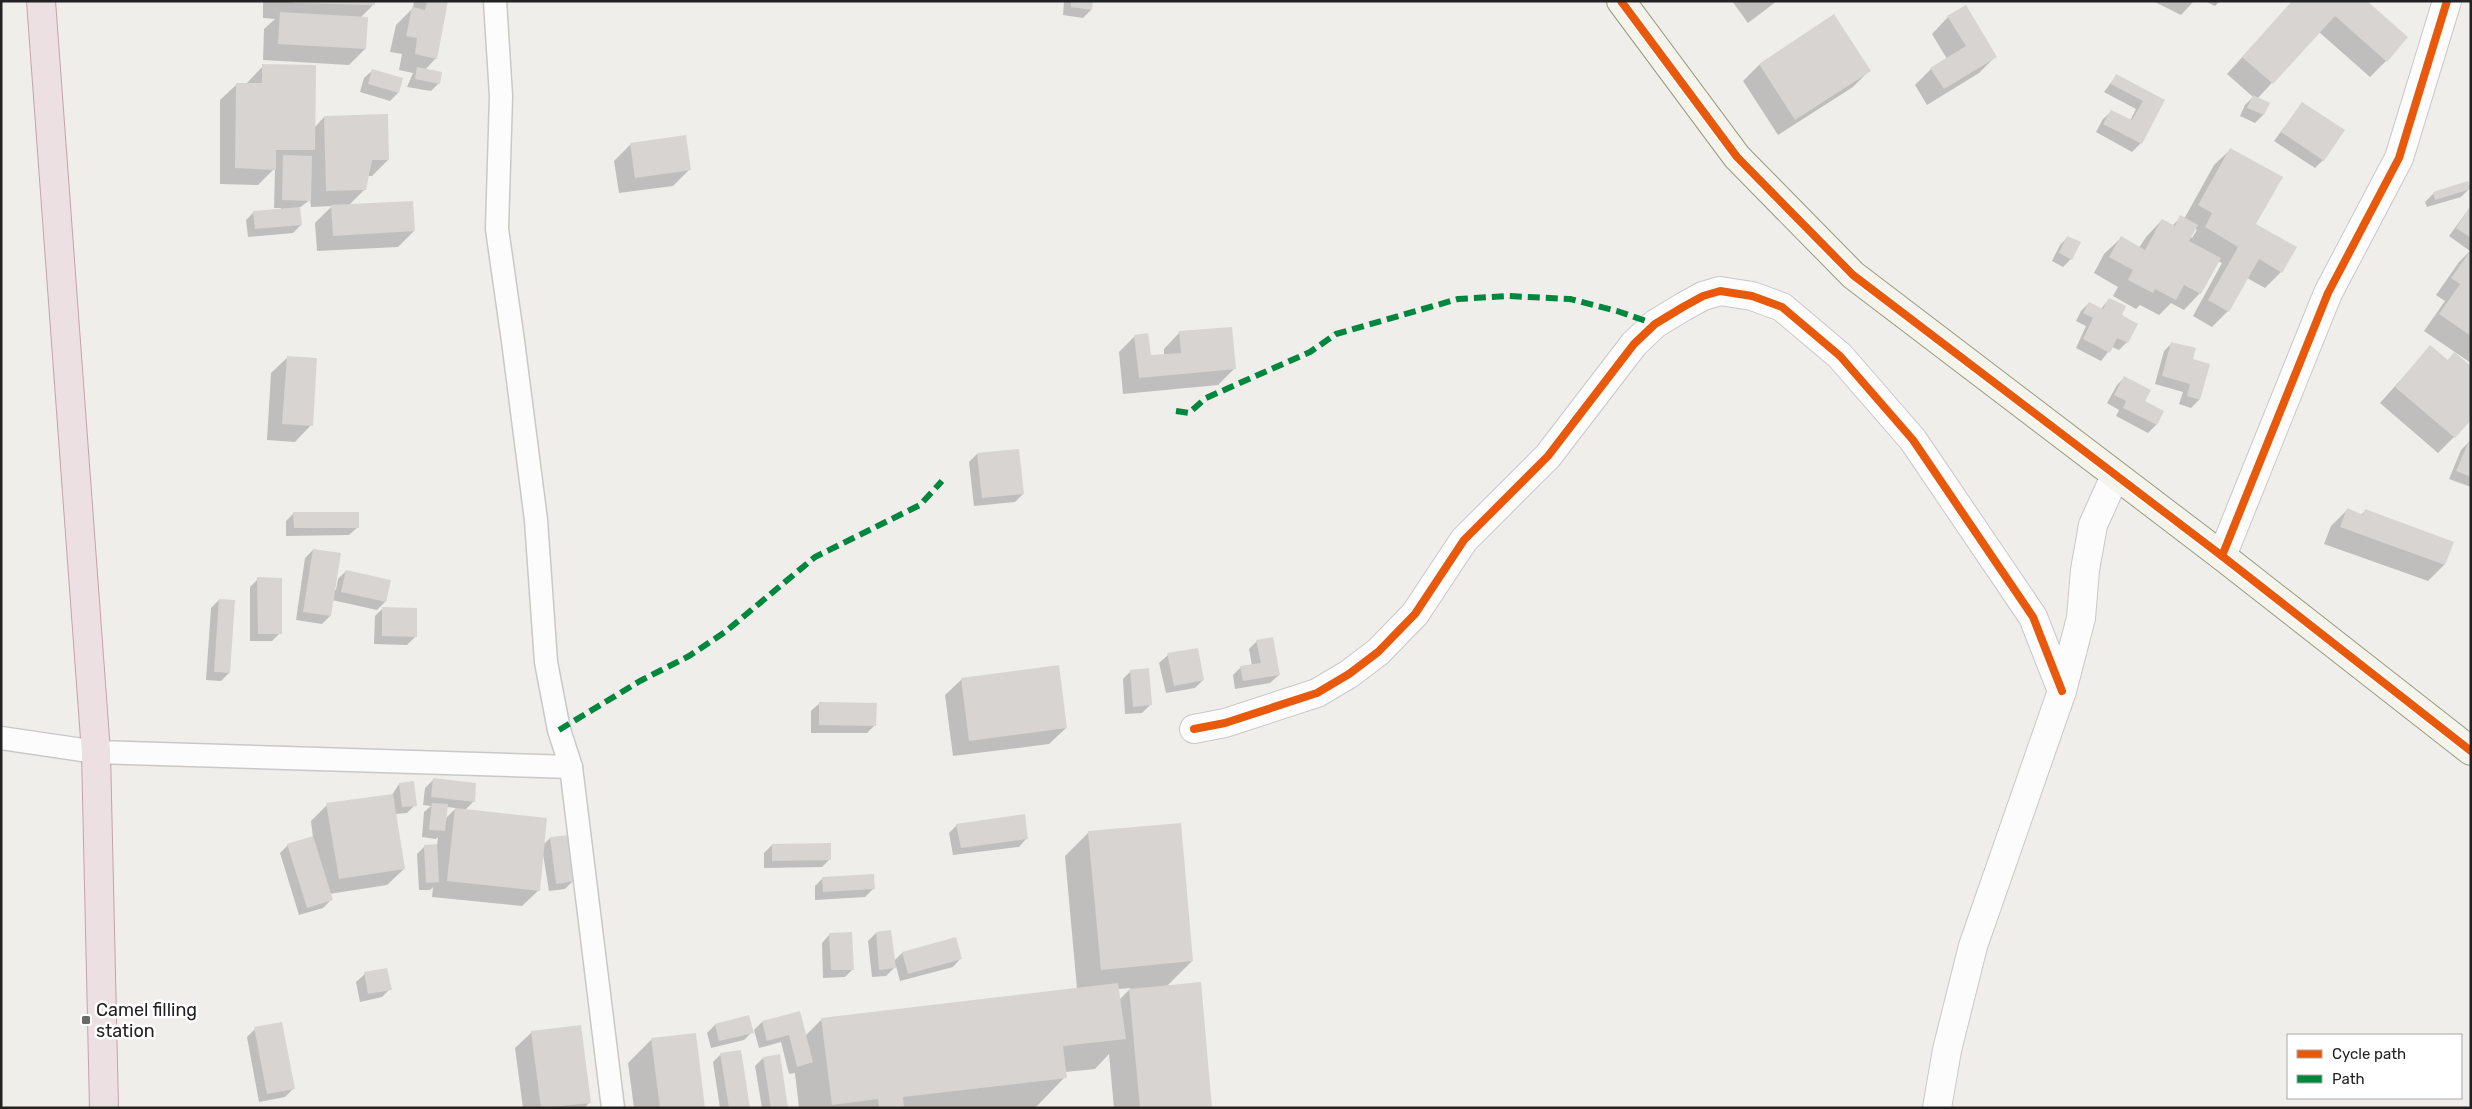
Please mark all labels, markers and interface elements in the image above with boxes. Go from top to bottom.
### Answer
place label: Camel filling station [96,999,197,1042]
marker: Camel filling station [80,1014,92,1026]
legend [2287,1034,2462,1099]
text: Cycle path [2332,1045,2406,1063]
text: Path [2332,1070,2365,1088]

